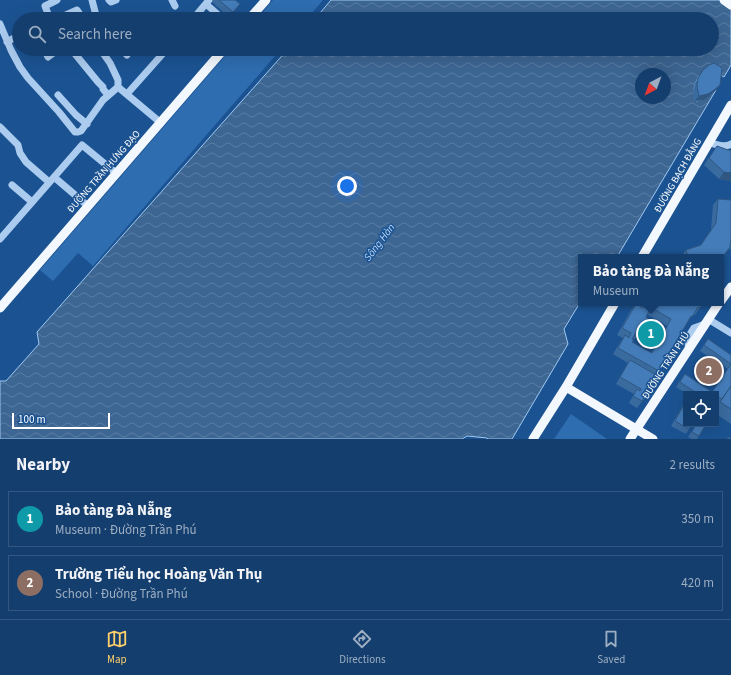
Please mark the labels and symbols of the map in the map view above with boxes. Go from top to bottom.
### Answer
north arrow [635,68,671,104]
street label: ĐƯỜNG TRẦN HƯNG ĐẠO [64,127,144,216]
street label: ĐƯỜNG BẠCH ĐẰNG [651,136,705,215]
your location [337,176,357,196]
water label: Sông Hàn [360,220,399,264]
pin: 1 [638,319,664,349]
street label: ĐƯỜNG TRẦN PHÚ [639,329,693,402]
pin: 2 [696,356,722,386]
scale bar [12,411,110,430]

